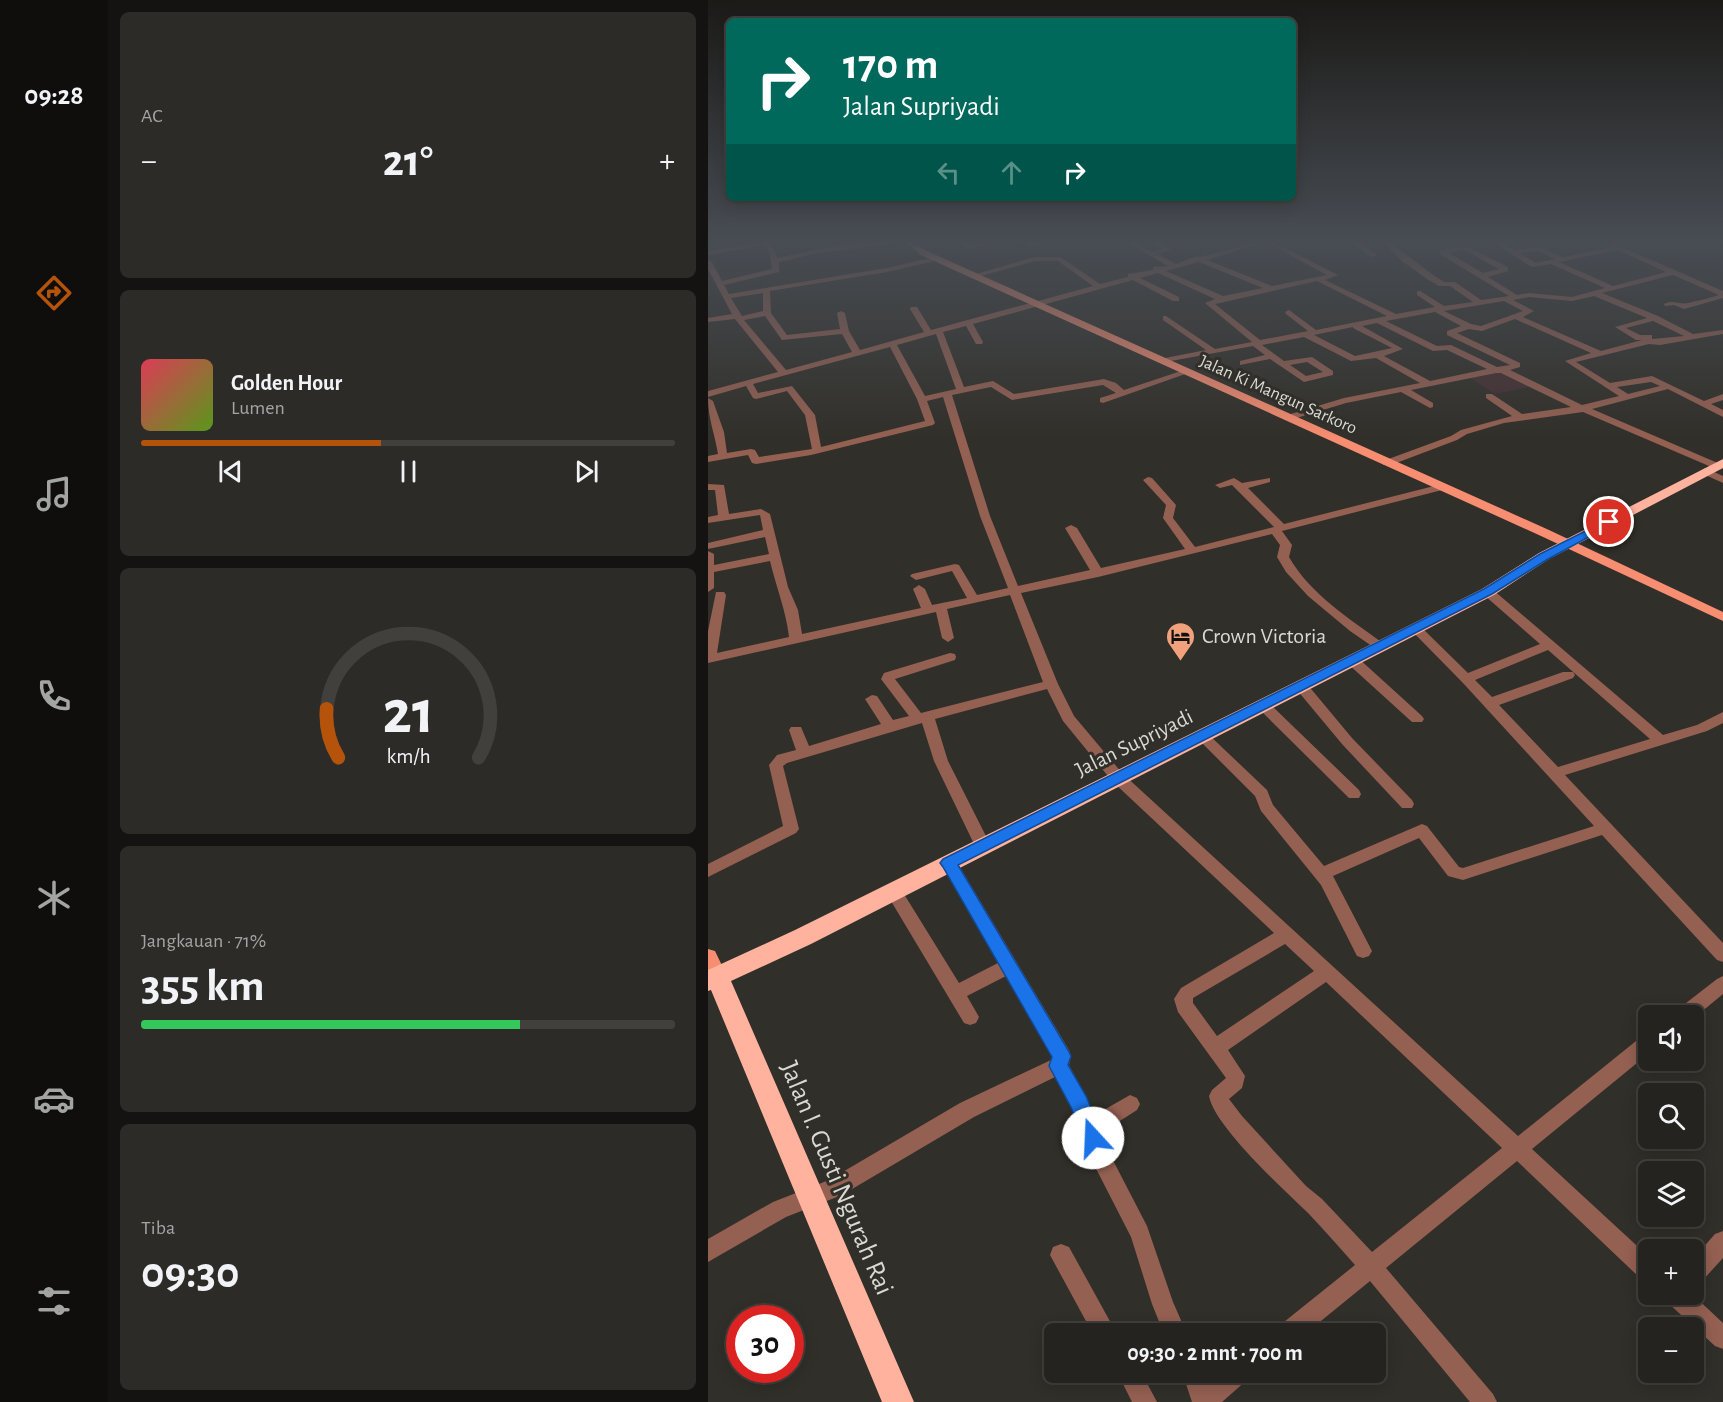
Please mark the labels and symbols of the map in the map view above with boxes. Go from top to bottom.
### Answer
street label: Jalan Ki Mangun Sarkoro [1197,352,1360,438]
pin [1583,496,1634,547]
hotel icon: Crown Victoria [1165,620,1197,662]
place label: Crown Victoria [1202,625,1326,647]
street label: Jalan Supriyadi [1072,705,1196,781]
street label: Jalan I. Gusti Ngurah Rai [776,1057,898,1299]
position arrow [1061,1106,1125,1170]
speed limit sign: 30 [726,1305,804,1383]

